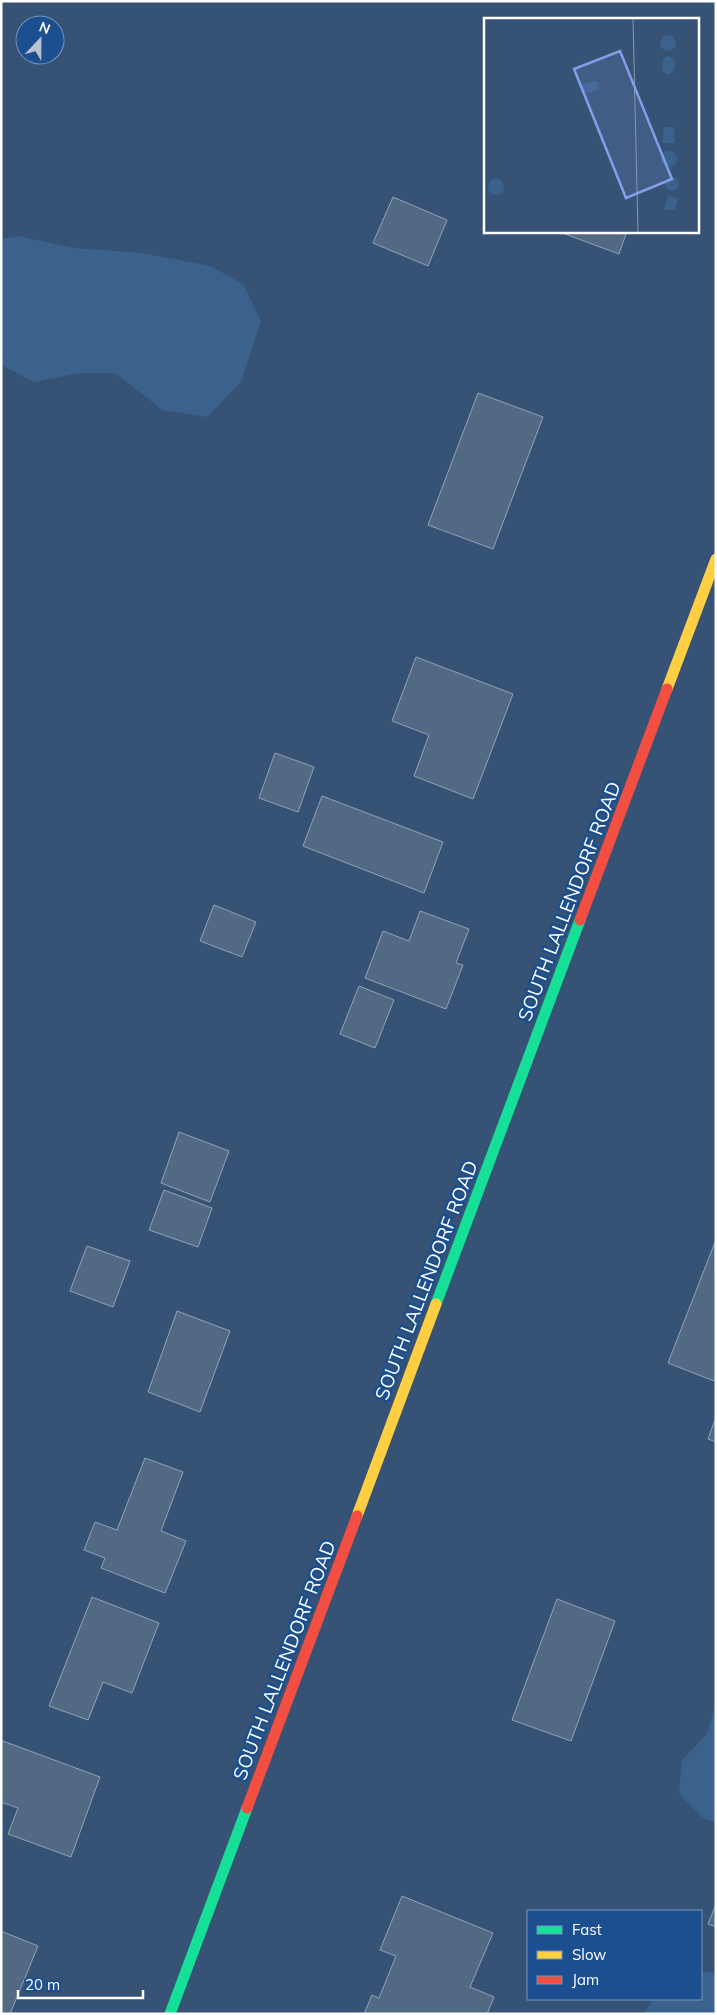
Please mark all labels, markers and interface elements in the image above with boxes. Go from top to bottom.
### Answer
north arrow [15,15,65,65]
text: N [37,18,53,38]
inset map [484,18,700,232]
street label: SOUTH LALLENDORF ROAD [512,778,626,1024]
street label: SOUTH LALLENDORF ROAD [369,1157,483,1403]
street label: SOUTH LALLENDORF ROAD [227,1537,341,1783]
legend [527,1910,702,2000]
text: Fast [572,1920,602,1939]
text: Slow [572,1945,606,1964]
scale bar [18,1968,142,2000]
text: Jam [572,1970,599,1989]
text: 20 m [25,1975,60,1994]

